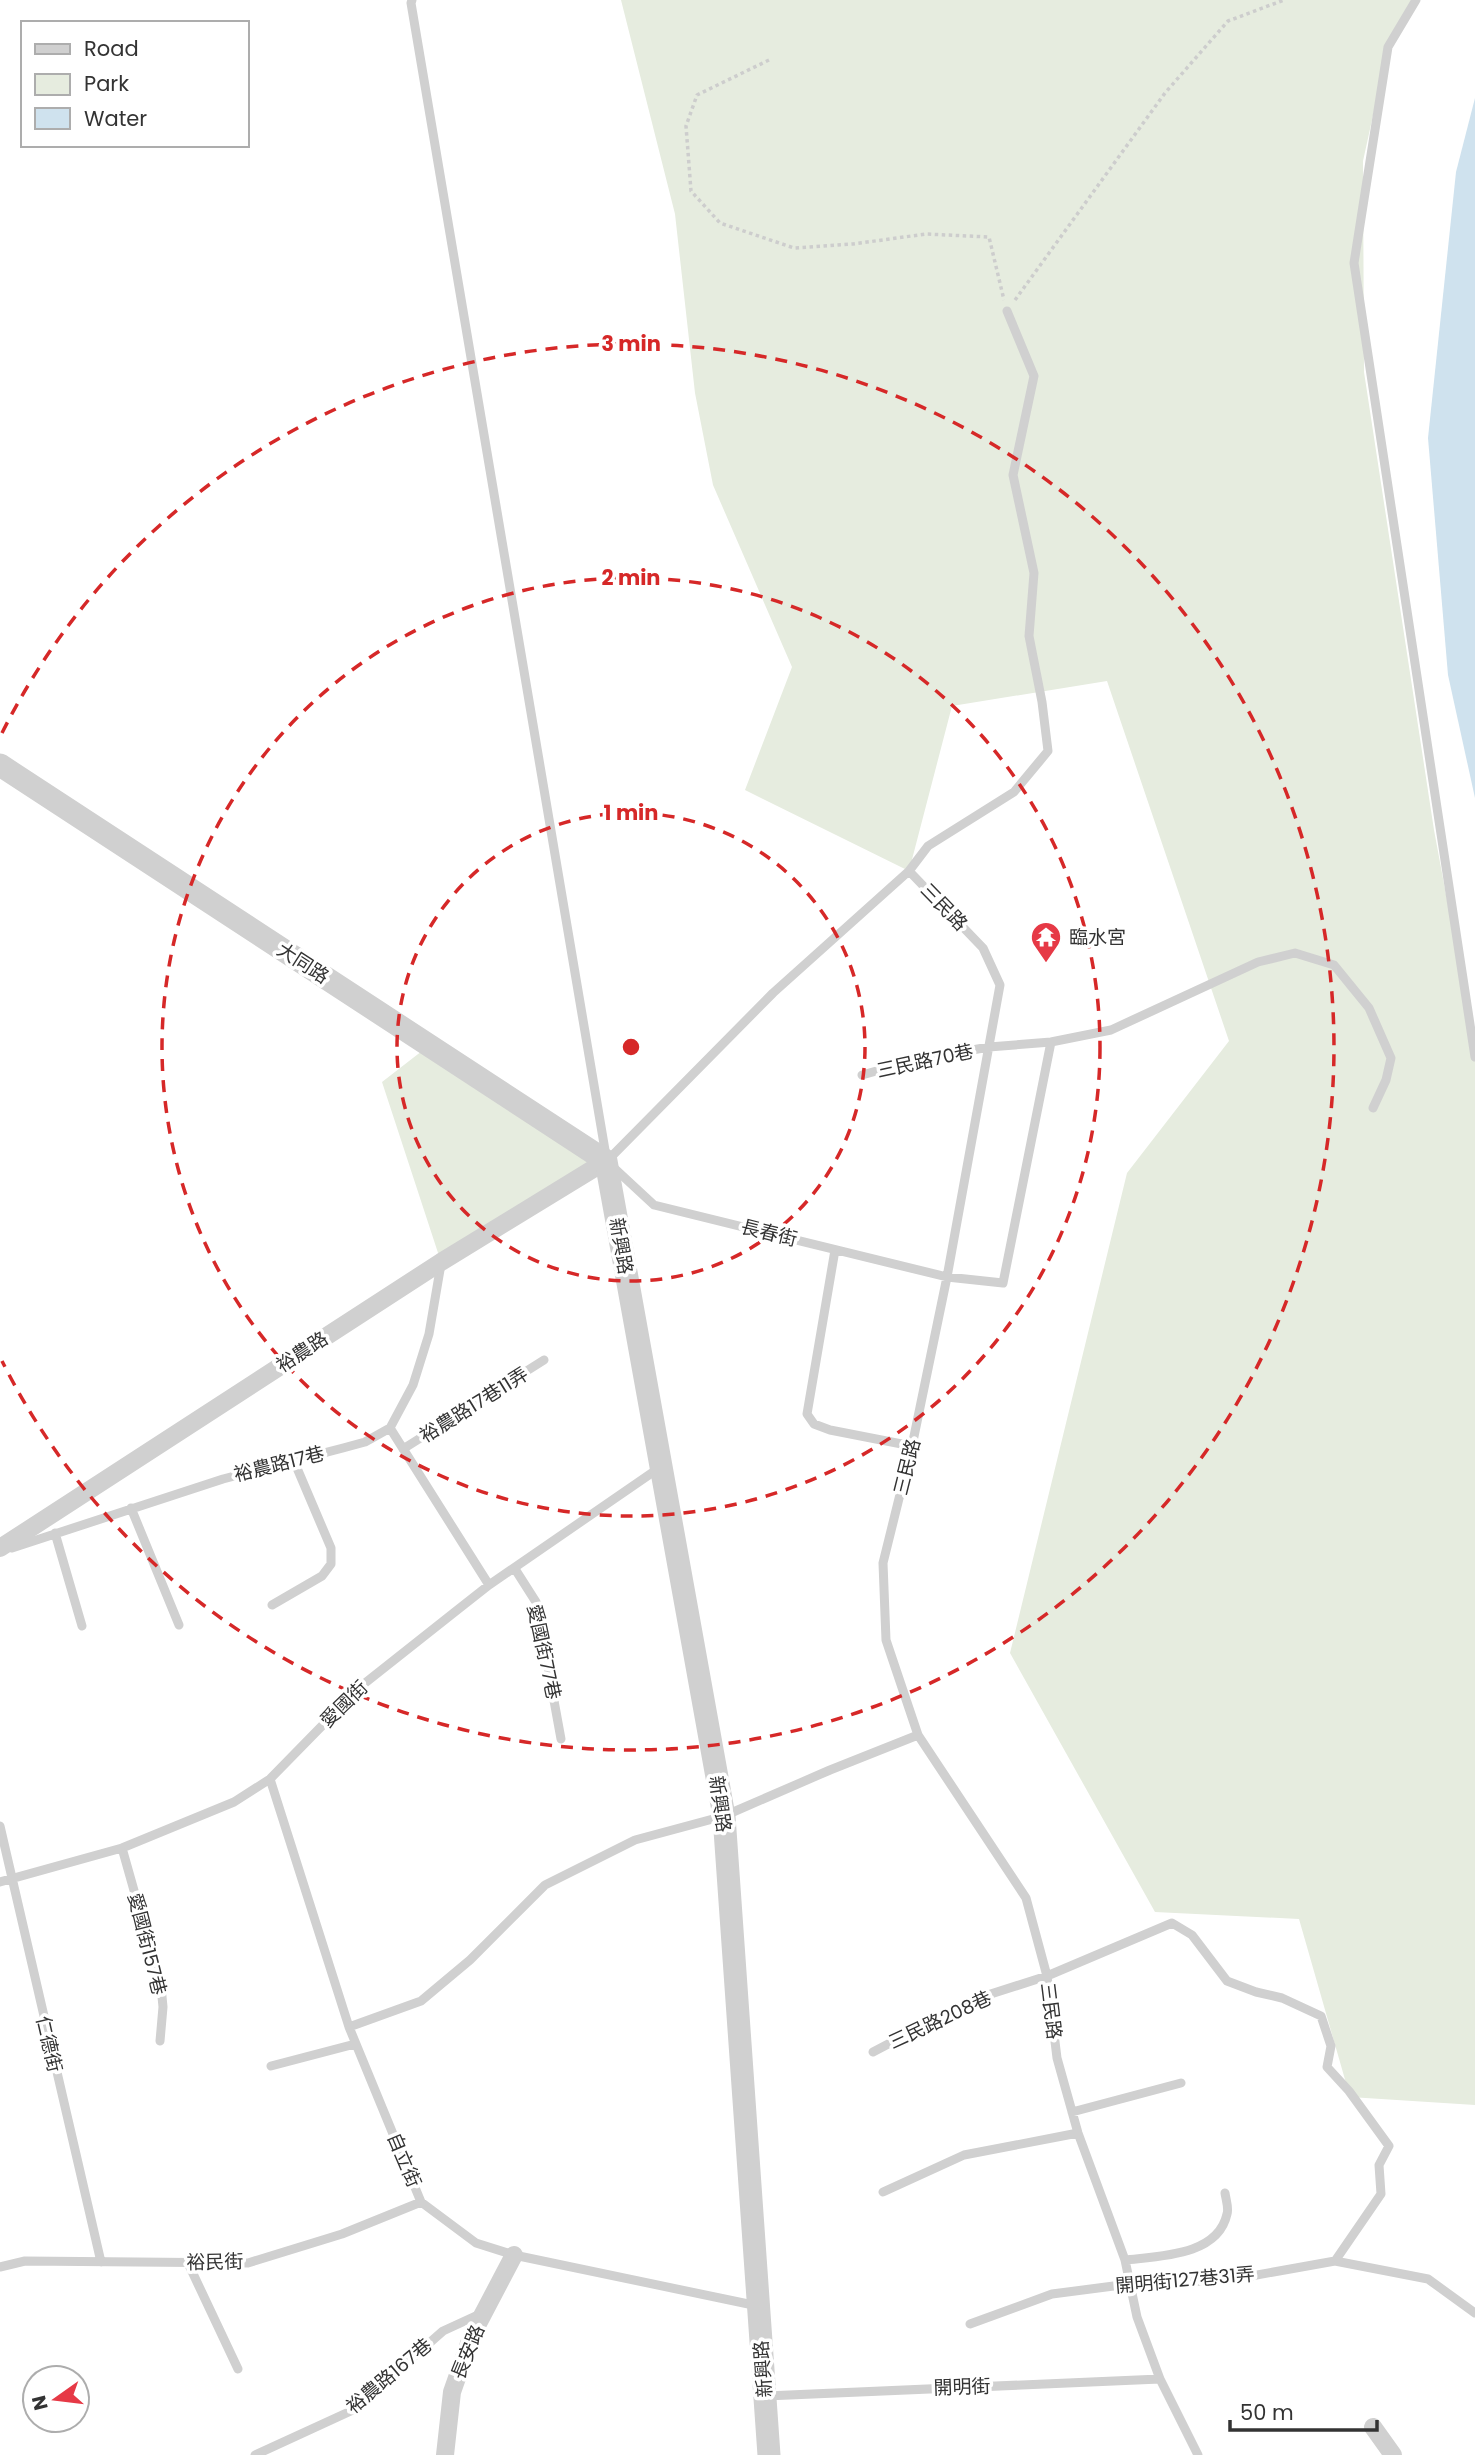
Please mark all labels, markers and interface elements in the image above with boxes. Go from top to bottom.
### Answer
legend [21,21,248,147]
text: Road [84,34,139,63]
text: Park [84,69,129,98]
text: Water [84,104,147,133]
text: 3 min [601,329,661,358]
text: 2 min [601,563,661,592]
text: 1 min [604,798,658,827]
street label: 三民路 [914,877,974,937]
temple icon: 臨水宮 [1029,920,1063,964]
place label: 臨水宮 [1069,924,1126,951]
street label: 大同路 [272,936,334,990]
centre of rings [619,1035,643,1059]
street label: 三民路70巷 [874,1038,976,1084]
street label: 長春街 [738,1213,800,1253]
street label: 新興路 [603,1216,639,1276]
street label: 裕農路 [271,1325,333,1379]
street label: 裕農路17巷11弄 [414,1361,534,1449]
street label: 三民路 [887,1436,927,1498]
street label: 裕農路17巷 [231,1440,327,1488]
street label: 愛國街77巷 [521,1602,567,1702]
street label: 愛國街 [314,1674,374,1734]
street label: 新興路 [703,1774,737,1834]
street label: 愛國街157巷 [121,1890,173,1998]
street label: 三民路 [1034,1981,1068,2041]
street label: 三民路208巷 [884,1984,996,2056]
street label: 仁德街 [29,2013,69,2075]
street label: 自立街 [380,2128,428,2192]
street label: 裕民街 [186,2248,244,2276]
street label: 開明街127巷31弄 [1114,2260,1256,2300]
street label: 長安路 [445,2321,491,2383]
street label: 裕農路167巷 [340,2332,438,2420]
street label: 新興路 [748,2340,778,2398]
north arrow [21,2364,91,2434]
street label: 開明街 [933,2373,991,2401]
scale bar [1230,2388,1377,2432]
text: N [25,2393,55,2413]
text: 50 m [1240,2398,1294,2427]

